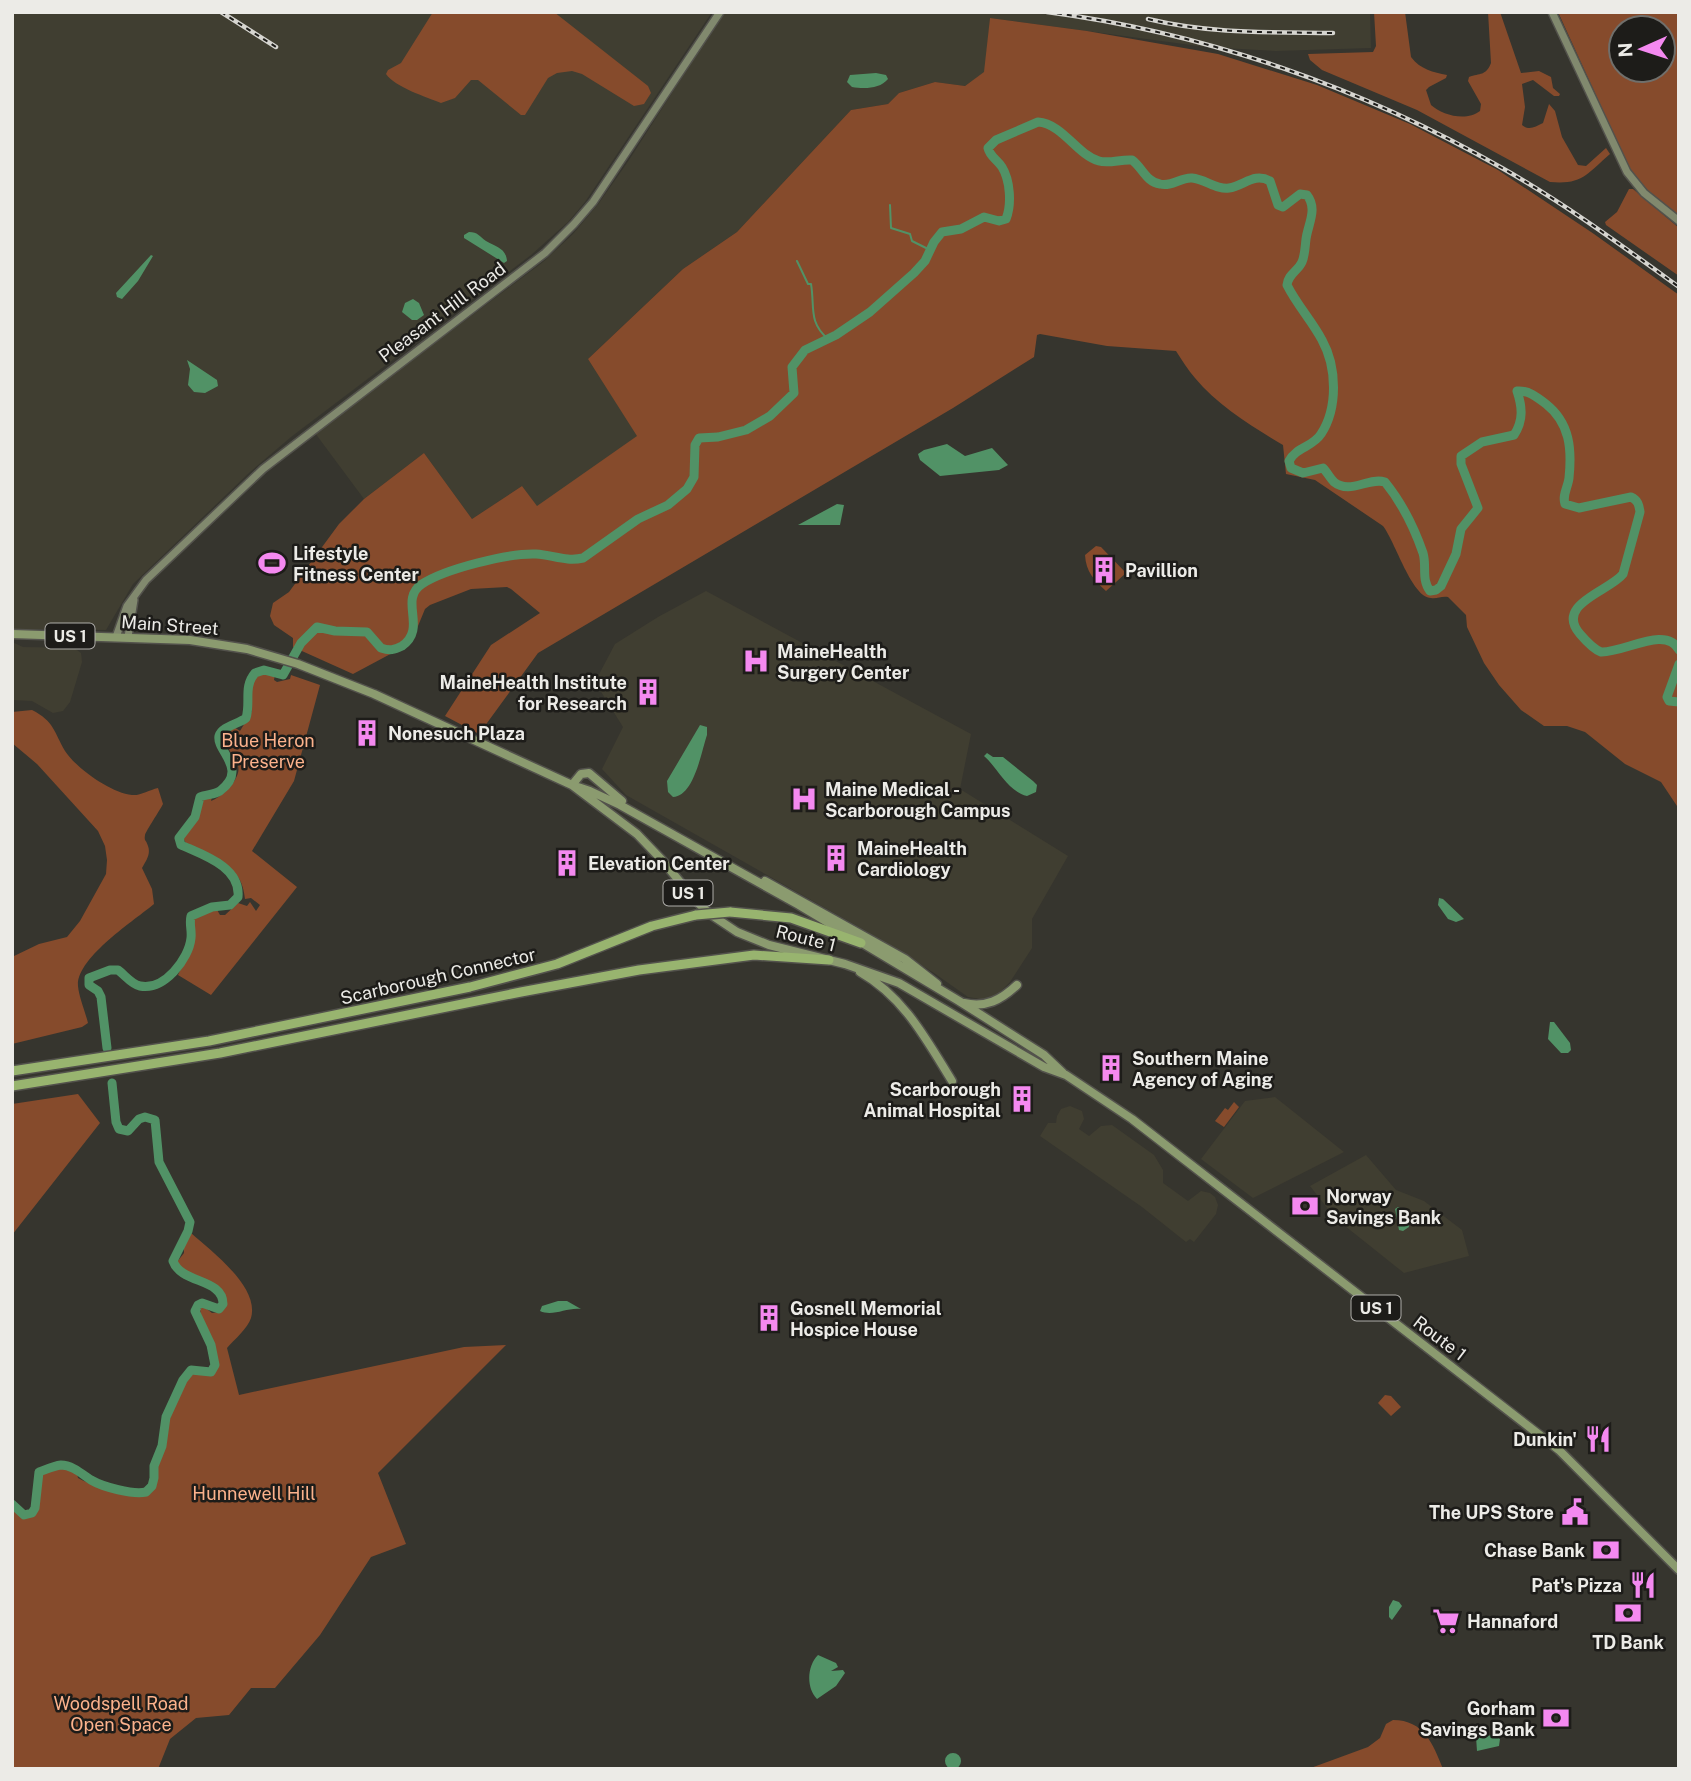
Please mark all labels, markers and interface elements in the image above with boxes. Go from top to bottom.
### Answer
north arrow [1607,14,1677,84]
text: N [1614,42,1636,58]
street label: Pleasant Hill Road [375,258,509,366]
place label: Lifestyle Fitness Center [293,543,419,585]
sports icon: Lifestyle Fitness Center [257,548,287,578]
building icon: Pavillion [1089,555,1119,585]
place label: Pavillion [1125,560,1198,581]
street label: Main Street [121,611,219,639]
road number: US 1 [46,624,94,649]
place label: MaineHealth Surgery Center [777,641,910,683]
hospital icon: MaineHealth Surgery Center [741,646,771,676]
place label: MaineHealth Institute for Research [439,672,627,714]
building icon: MaineHealth Institute for Research [633,677,663,707]
building icon: Nonesuch Plaza [352,718,382,748]
place label: Nonesuch Plaza [388,723,525,744]
park label: Blue Heron Preserve [221,730,315,772]
place label: Maine Medical - Scarborough Campus [825,779,1011,821]
hospital icon: Maine Medical - Scarborough Campus [789,784,819,814]
place label: MaineHealth Cardiology [857,838,967,880]
building icon: MaineHealth Cardiology [821,843,851,873]
building icon: Elevation Center [552,848,582,878]
place label: Elevation Center [588,853,730,874]
road number: US 1 [664,880,712,906]
street label: Route 1 [774,920,838,956]
street label: Scarborough Connector [338,943,538,1009]
place label: Southern Maine Agency of Aging [1132,1048,1273,1090]
building icon: Southern Maine Agency of Aging [1096,1053,1126,1083]
place label: Scarborough Animal Hospital [863,1079,1001,1121]
building icon: Scarborough Animal Hospital [1007,1084,1037,1114]
place label: Norway Savings Bank [1326,1186,1442,1228]
bank icon: Norway Savings Bank [1290,1191,1320,1221]
road number: US 1 [1352,1296,1400,1320]
place label: Gosnell Memorial Hospice House [790,1298,942,1340]
building icon: Gosnell Memorial Hospice House [754,1303,784,1333]
street label: Route 1 [1409,1311,1471,1365]
restaurant icon: Dunkin' [1583,1424,1613,1454]
place label: Dunkin' [1513,1429,1577,1450]
park label: Hunnewell Hill [192,1483,316,1504]
public building icon: The UPS Store [1560,1497,1590,1527]
place label: The UPS Store [1429,1502,1554,1523]
bank icon: Chase Bank [1591,1535,1621,1565]
place label: Chase Bank [1484,1540,1586,1561]
restaurant icon: Pat's Pizza [1628,1570,1658,1600]
place label: Pat's Pizza [1531,1575,1622,1596]
bank icon: TD Bank [1613,1598,1643,1628]
supermarket icon: Hannaford [1431,1606,1461,1636]
place label: Hannaford [1467,1611,1558,1632]
place label: TD Bank [1592,1632,1664,1653]
park label: Woodspell Road Open Space [53,1693,189,1735]
place label: Gorham Savings Bank [1420,1698,1536,1740]
bank icon: Gorham Savings Bank [1541,1703,1571,1733]

